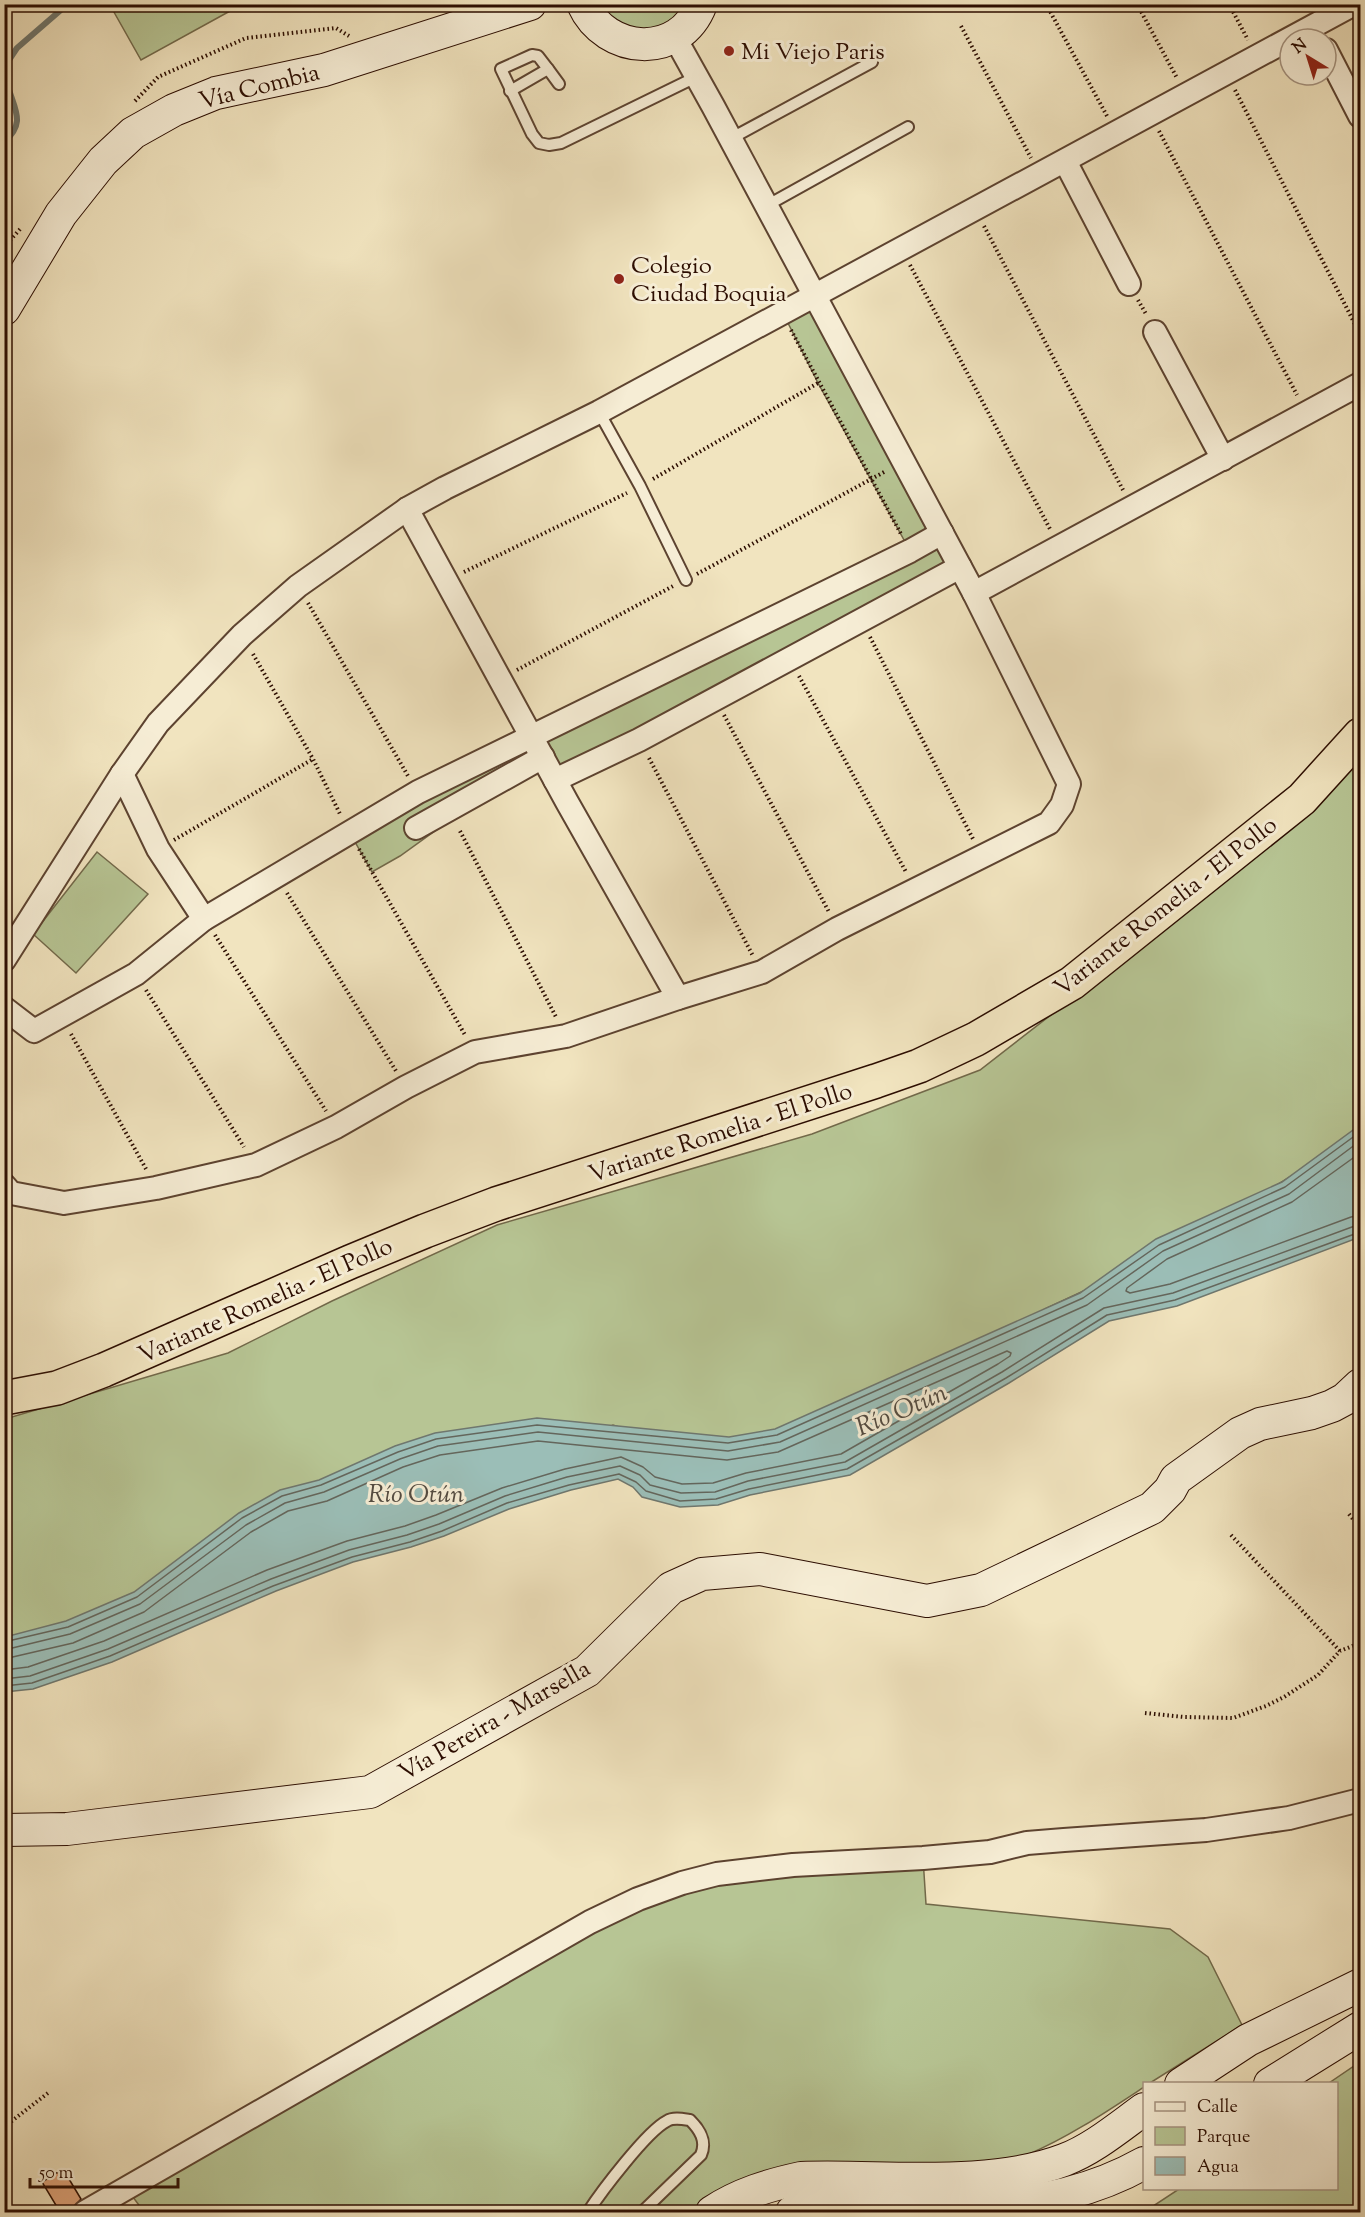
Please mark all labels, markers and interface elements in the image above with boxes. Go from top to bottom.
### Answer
north arrow [1278,27,1338,87]
text: N [1288,34,1313,60]
place label: Mi Viejo Paris [741,36,885,70]
marker: Mi Viejo Paris [722,44,736,58]
street label: Vía Combia [196,57,323,119]
place label: Colegio Ciudad Boquia [631,250,787,312]
marker: Colegio Ciudad Boquia [612,272,626,286]
street label: Variante Romelia - El Pollo [1047,809,1285,1006]
street label: Variante Romelia - El Pollo [584,1075,857,1193]
street label: Variante Romelia - El Pollo [133,1230,399,1373]
water label: Río Otún [850,1375,954,1447]
water label: Río Otún [368,1477,464,1514]
street label: Vía Pereira - Marsella [393,1653,597,1791]
legend [1143,2082,1338,2190]
text: Calle [1197,2095,1238,2121]
text: Parque [1197,2125,1250,2151]
scale bar [30,2151,178,2189]
text: Agua [1197,2155,1239,2181]
text: 50 m [38,2161,74,2187]

